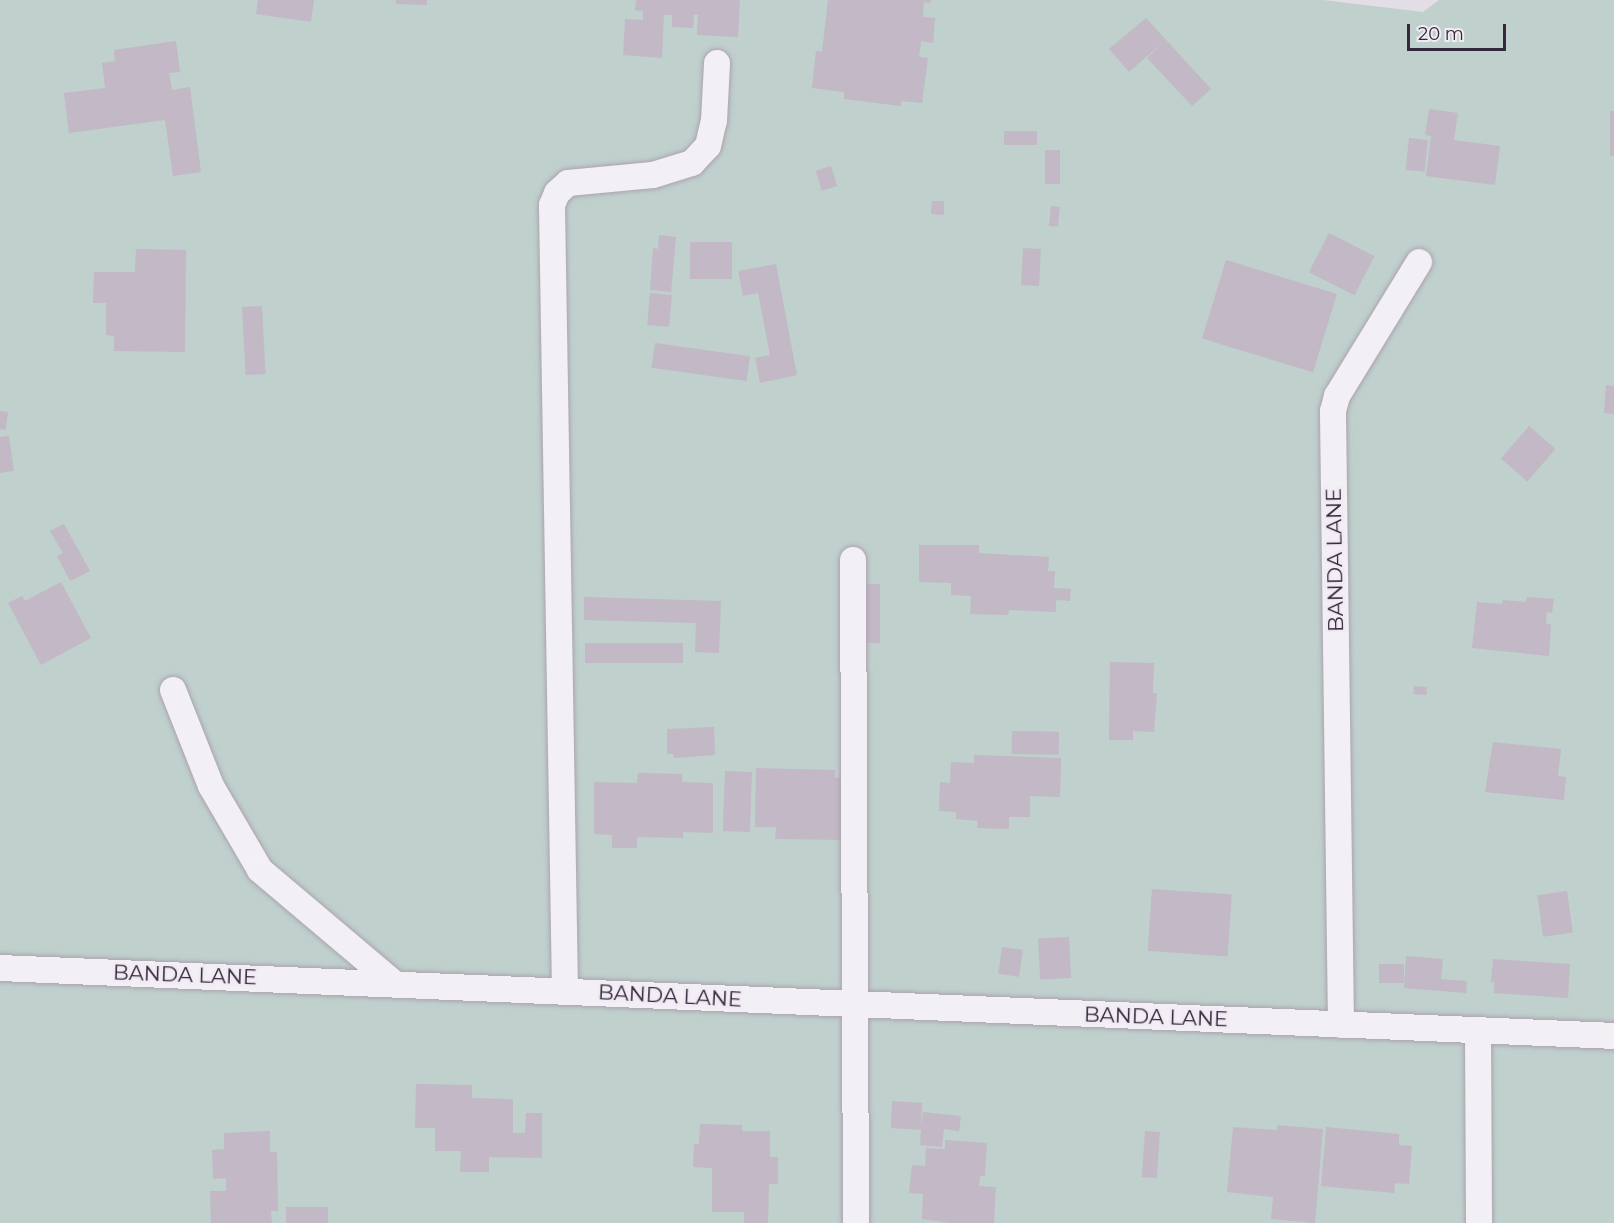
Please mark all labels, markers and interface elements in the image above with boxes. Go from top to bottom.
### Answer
scale bar [1410,12,1509,50]
text: 20 m [1418,23,1464,45]
street label: BANDA LANE [1321,488,1349,632]
street label: BANDA LANE [113,960,257,990]
street label: BANDA LANE [597,980,743,1012]
street label: BANDA LANE [1084,1002,1228,1032]

